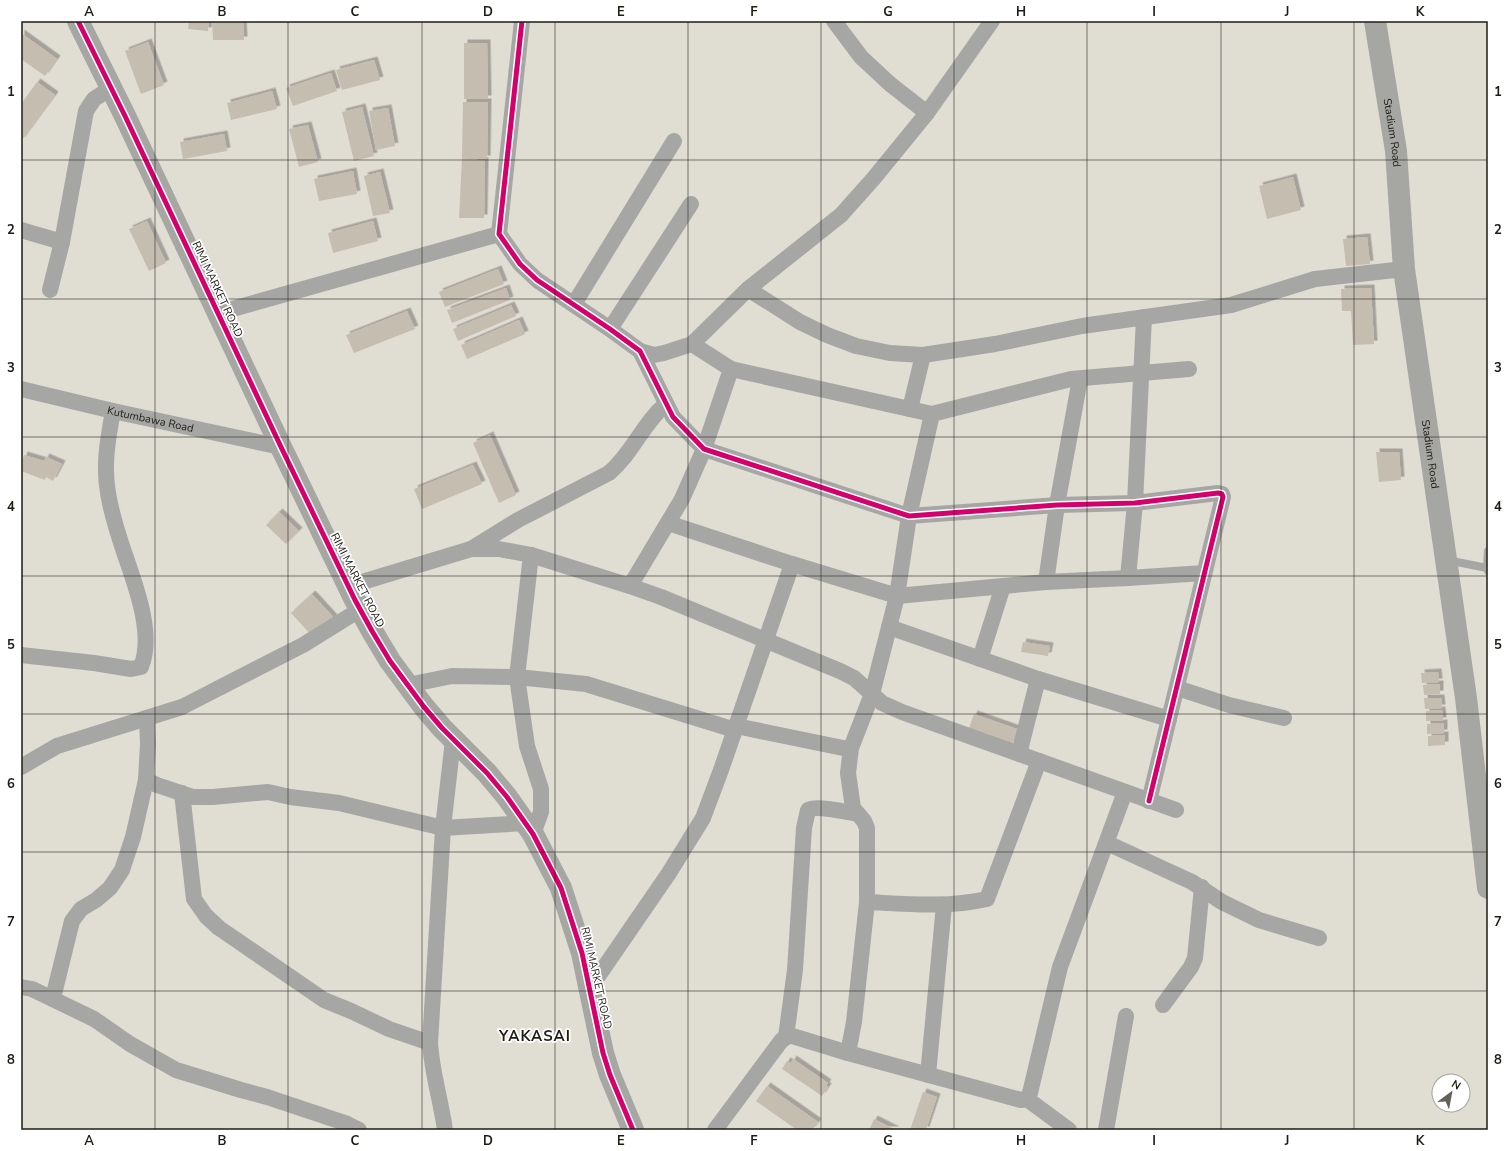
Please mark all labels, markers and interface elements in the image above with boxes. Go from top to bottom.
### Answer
text: A [84,3,94,21]
text: B [218,3,227,21]
text: C [351,3,360,21]
text: D [483,3,493,21]
text: E [617,3,625,21]
text: F [750,3,758,21]
text: G [883,3,893,21]
text: H [1016,3,1026,21]
text: I [1152,3,1156,21]
text: J [1284,3,1289,21]
text: K [1416,3,1425,21]
text: 1 [7,83,15,101]
text: 1 [1494,83,1502,101]
street label: Stadium Road [1380,97,1404,168]
text: 2 [7,221,15,239]
text: 2 [1494,221,1502,239]
street label: RIMI MARKET ROAD [189,239,246,340]
text: 3 [7,359,15,377]
text: 3 [1494,359,1502,377]
street label: Kutumbawa Road [106,403,195,436]
street label: Stadium Road [1418,419,1443,490]
text: 4 [7,498,15,516]
text: 4 [1494,498,1502,516]
street label: RIMI MARKET ROAD [327,530,388,630]
text: 5 [7,636,15,654]
text: 5 [1494,636,1502,654]
text: 6 [7,775,15,793]
text: 6 [1494,775,1502,793]
text: 7 [7,913,15,931]
text: 7 [1494,913,1502,931]
street label: RIMI MARKET ROAD [577,926,616,1031]
district label: YAKASAI [498,1026,571,1046]
text: 8 [7,1051,15,1069]
text: 8 [1494,1051,1502,1069]
north arrow [1431,1073,1471,1113]
text: N [1449,1076,1464,1093]
text: A [84,1132,94,1150]
text: B [218,1132,227,1150]
text: C [351,1132,360,1150]
text: D [483,1132,493,1150]
text: E [617,1132,625,1150]
text: F [750,1132,758,1150]
text: G [883,1132,893,1150]
text: H [1016,1132,1026,1150]
text: I [1152,1132,1156,1150]
text: J [1284,1132,1289,1150]
text: K [1416,1132,1425,1150]

